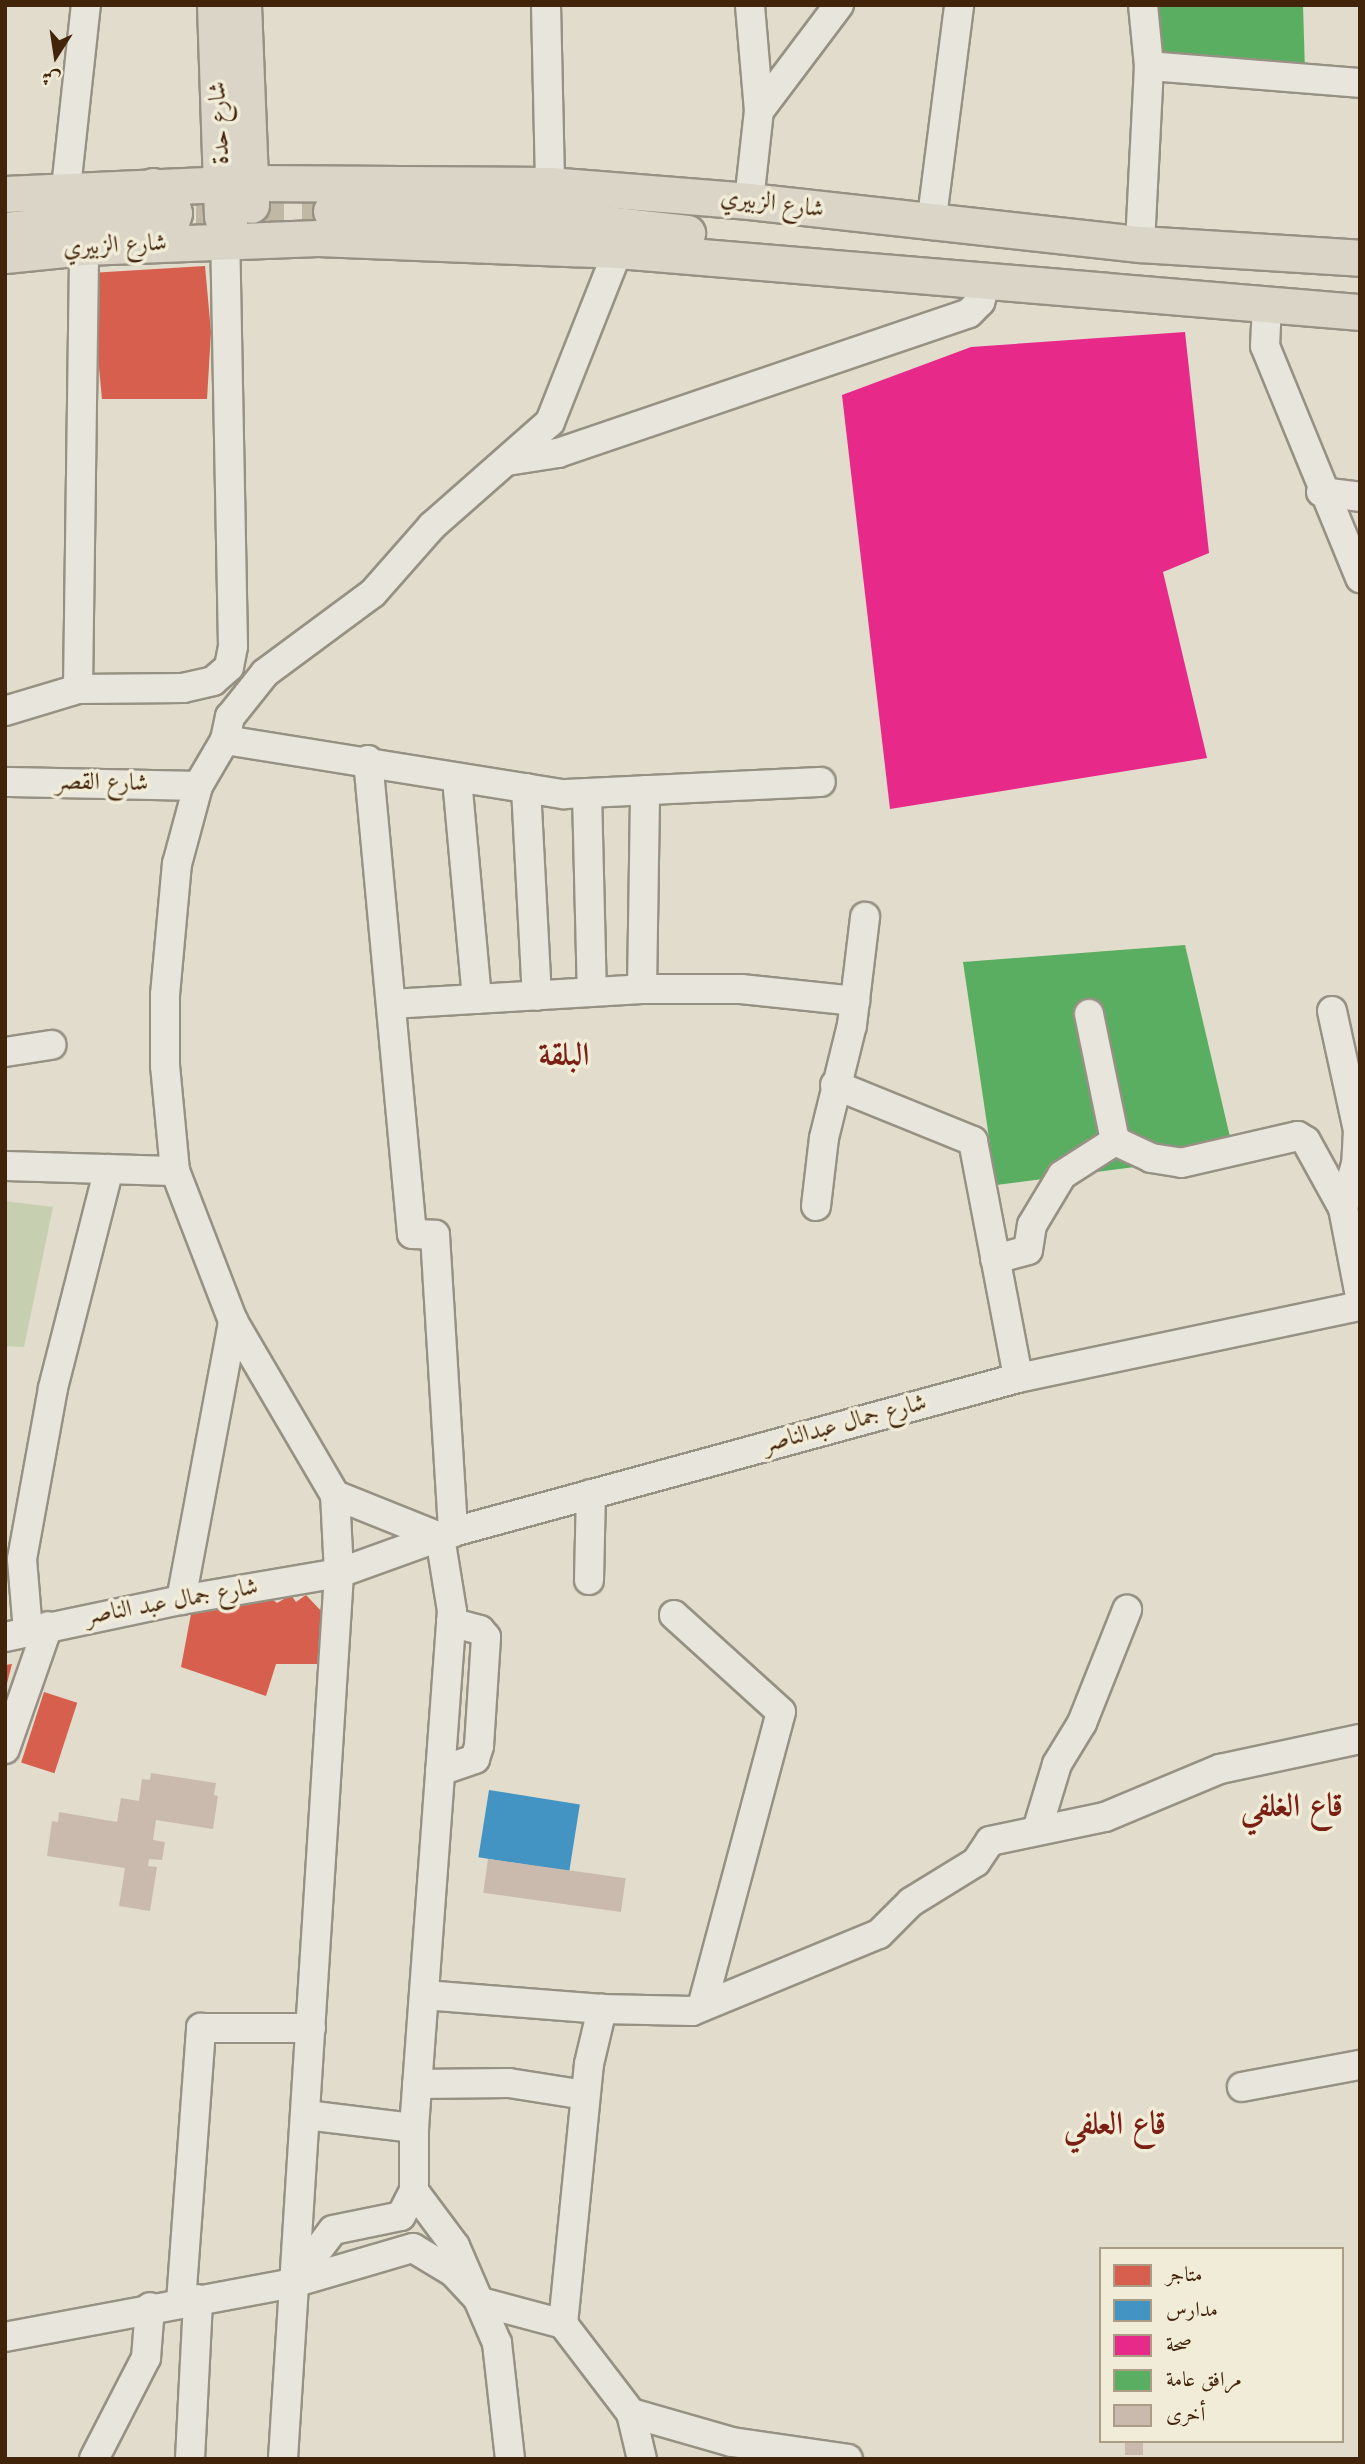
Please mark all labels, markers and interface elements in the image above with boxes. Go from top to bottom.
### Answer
north arrow [21,21,91,91]
text: ش [40,66,63,88]
street label: شارع حدة [204,81,238,165]
street label: شارع الزبيري [719,184,825,226]
street label: شارع الزبيري [62,230,168,264]
street label: شارع القصر [56,769,148,799]
district label: البلقة [539,1038,589,1076]
street label: شارع جمال عبدالناصر [760,1389,930,1461]
street label: شارع جمال عبد الناصر [83,1574,261,1632]
district label: قاع الغلفي [1241,1789,1343,1827]
district label: قاع العلفي [1064,2107,1166,2145]
legend [1099,2247,1344,2443]
text: متاجر [1166,2265,1203,2286]
text: مدارس [1166,2300,1218,2321]
text: صحة [1166,2335,1192,2356]
text: مرافق عامة [1166,2370,1242,2391]
text: أخرى [1166,2405,1205,2426]

